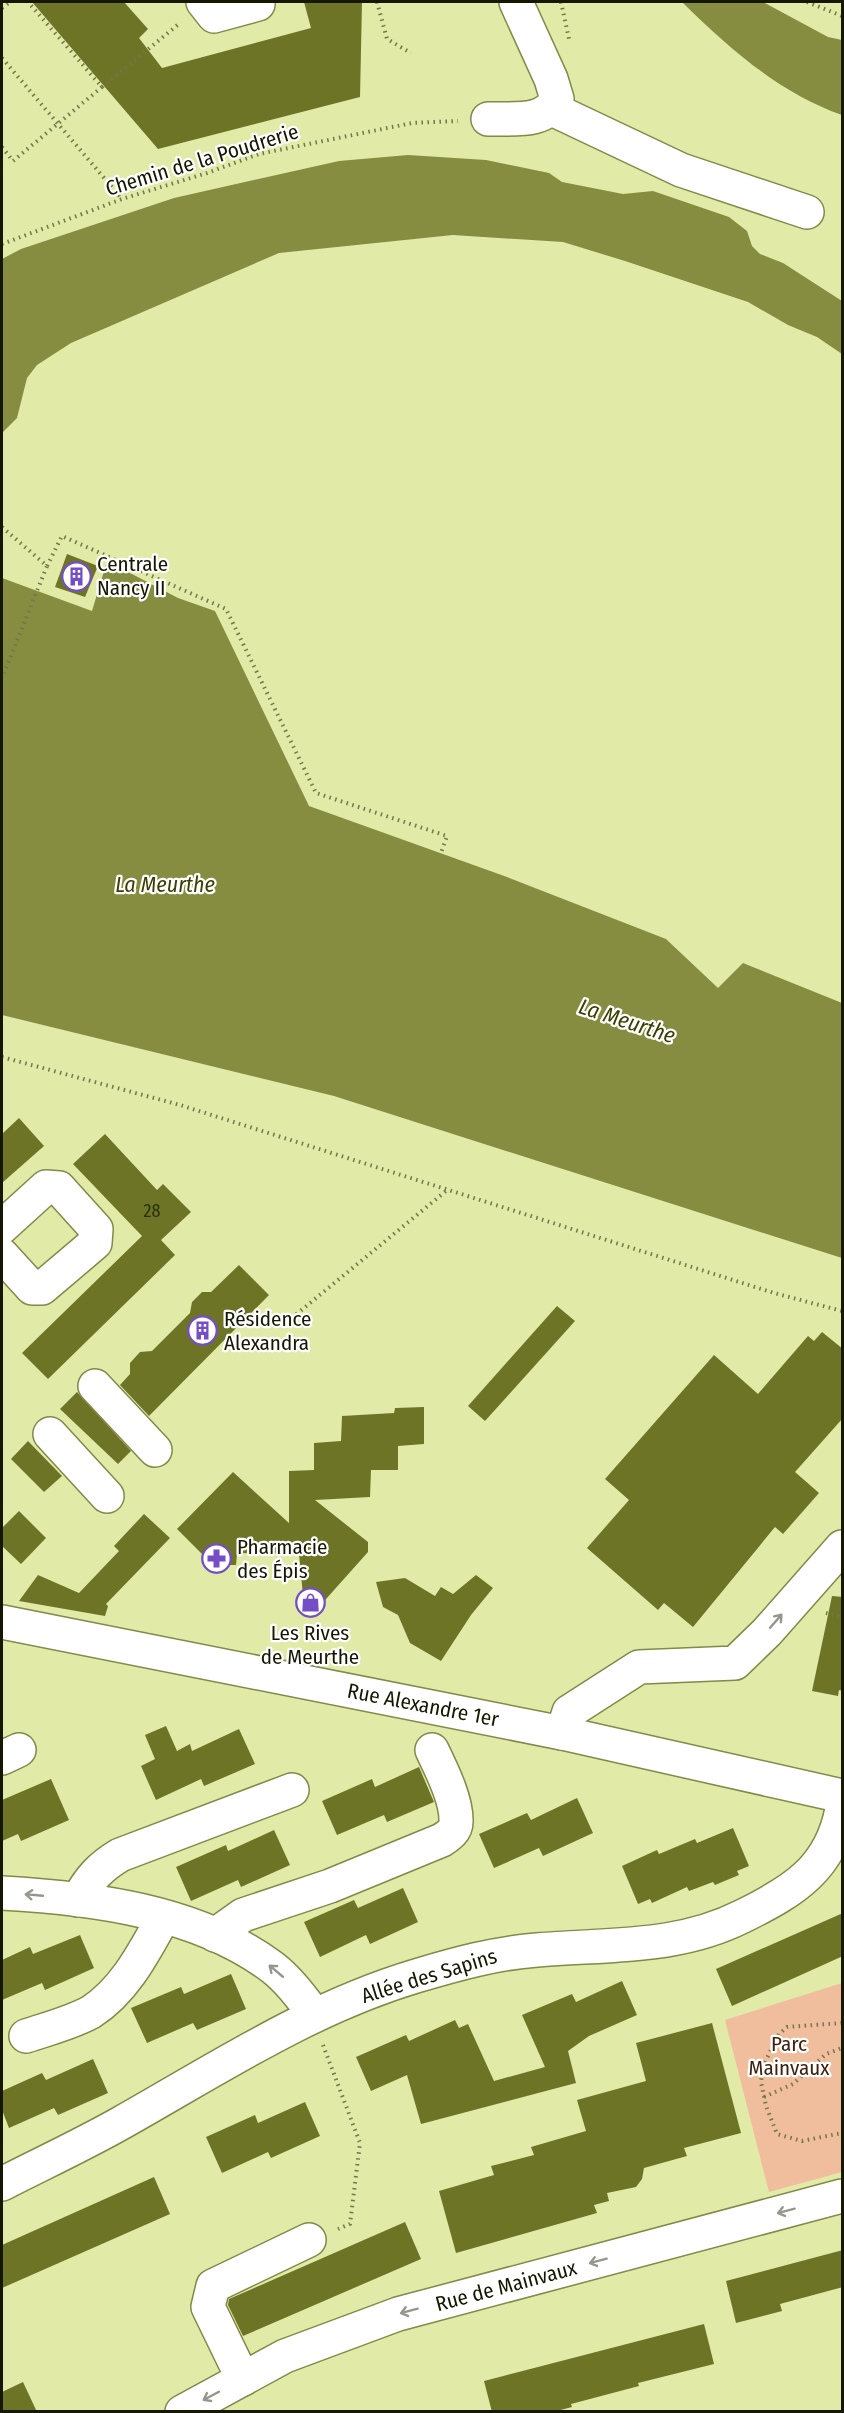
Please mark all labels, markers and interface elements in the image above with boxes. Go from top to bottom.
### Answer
street label: Chemin de la Poudrerie [102,118,302,202]
place label: Centrale Nancy II [97,551,168,601]
building icon: Centrale Nancy II [60,560,92,592]
water label: La Meurthe [115,871,215,898]
water label: La Meurthe [575,993,679,1049]
house number: 28 [144,1200,160,1222]
place label: Résidence Alexandra [224,1306,311,1356]
building icon: Résidence Alexandra [187,1315,219,1347]
place label: Pharmacie des Épis [237,1534,327,1584]
pharmacy icon: Pharmacie des Épis [200,1543,232,1575]
shop icon: Les Rives de Meurthe [294,1586,326,1618]
one-way arrow [769,1614,783,1629]
place label: Les Rives de Meurthe [261,1620,359,1670]
street label: Rue Alexandre 1er [345,1678,502,1733]
one-way arrow [24,1889,44,1900]
street label: Allée des Sapins [358,1943,500,2009]
one-way arrow [268,1965,284,1978]
park label: Parc Mainvaux [749,2031,830,2081]
one-way arrow [777,2206,796,2217]
street label: Rue de Mainvaux [432,2254,580,2317]
one-way arrow [588,2256,607,2268]
one-way arrow [400,2306,419,2318]
one-way arrow [203,2390,220,2402]

